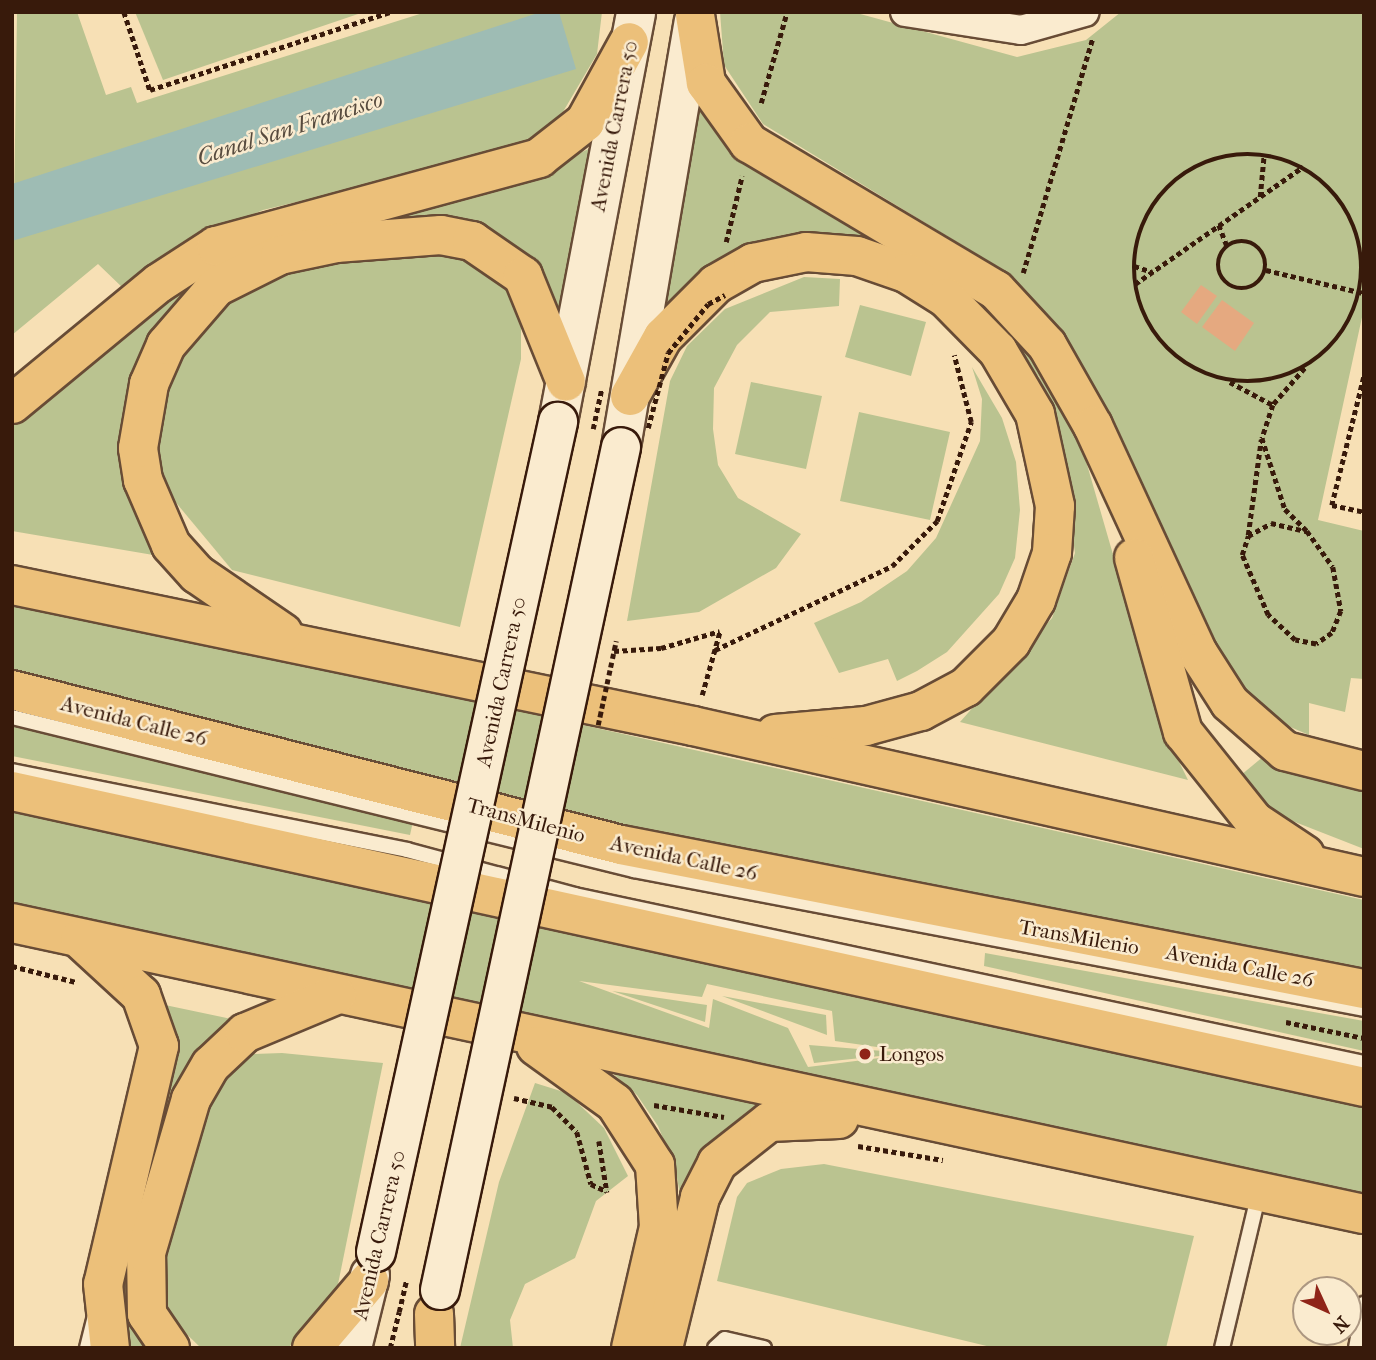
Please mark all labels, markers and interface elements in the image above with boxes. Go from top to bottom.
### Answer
street label: Avenida Carrera 50 [585,39,643,213]
water label: Canal San Francisco [194,86,386,172]
street label: Avenida Carrera 50 [471,595,531,769]
street label: Avenida Calle 26 [58,691,210,751]
street label: TransMilenio [464,792,588,848]
street label: Avenida Calle 26 [608,830,760,886]
street label: TransMilenio [1017,914,1141,960]
street label: Avenida Calle 26 [1164,939,1316,993]
place label: Longos [879,1041,944,1067]
marker: Longos [857,1046,873,1062]
street label: Avenida Carrera 50 [347,1148,411,1322]
north arrow [1292,1276,1362,1346]
text: N [1328,1312,1353,1337]

